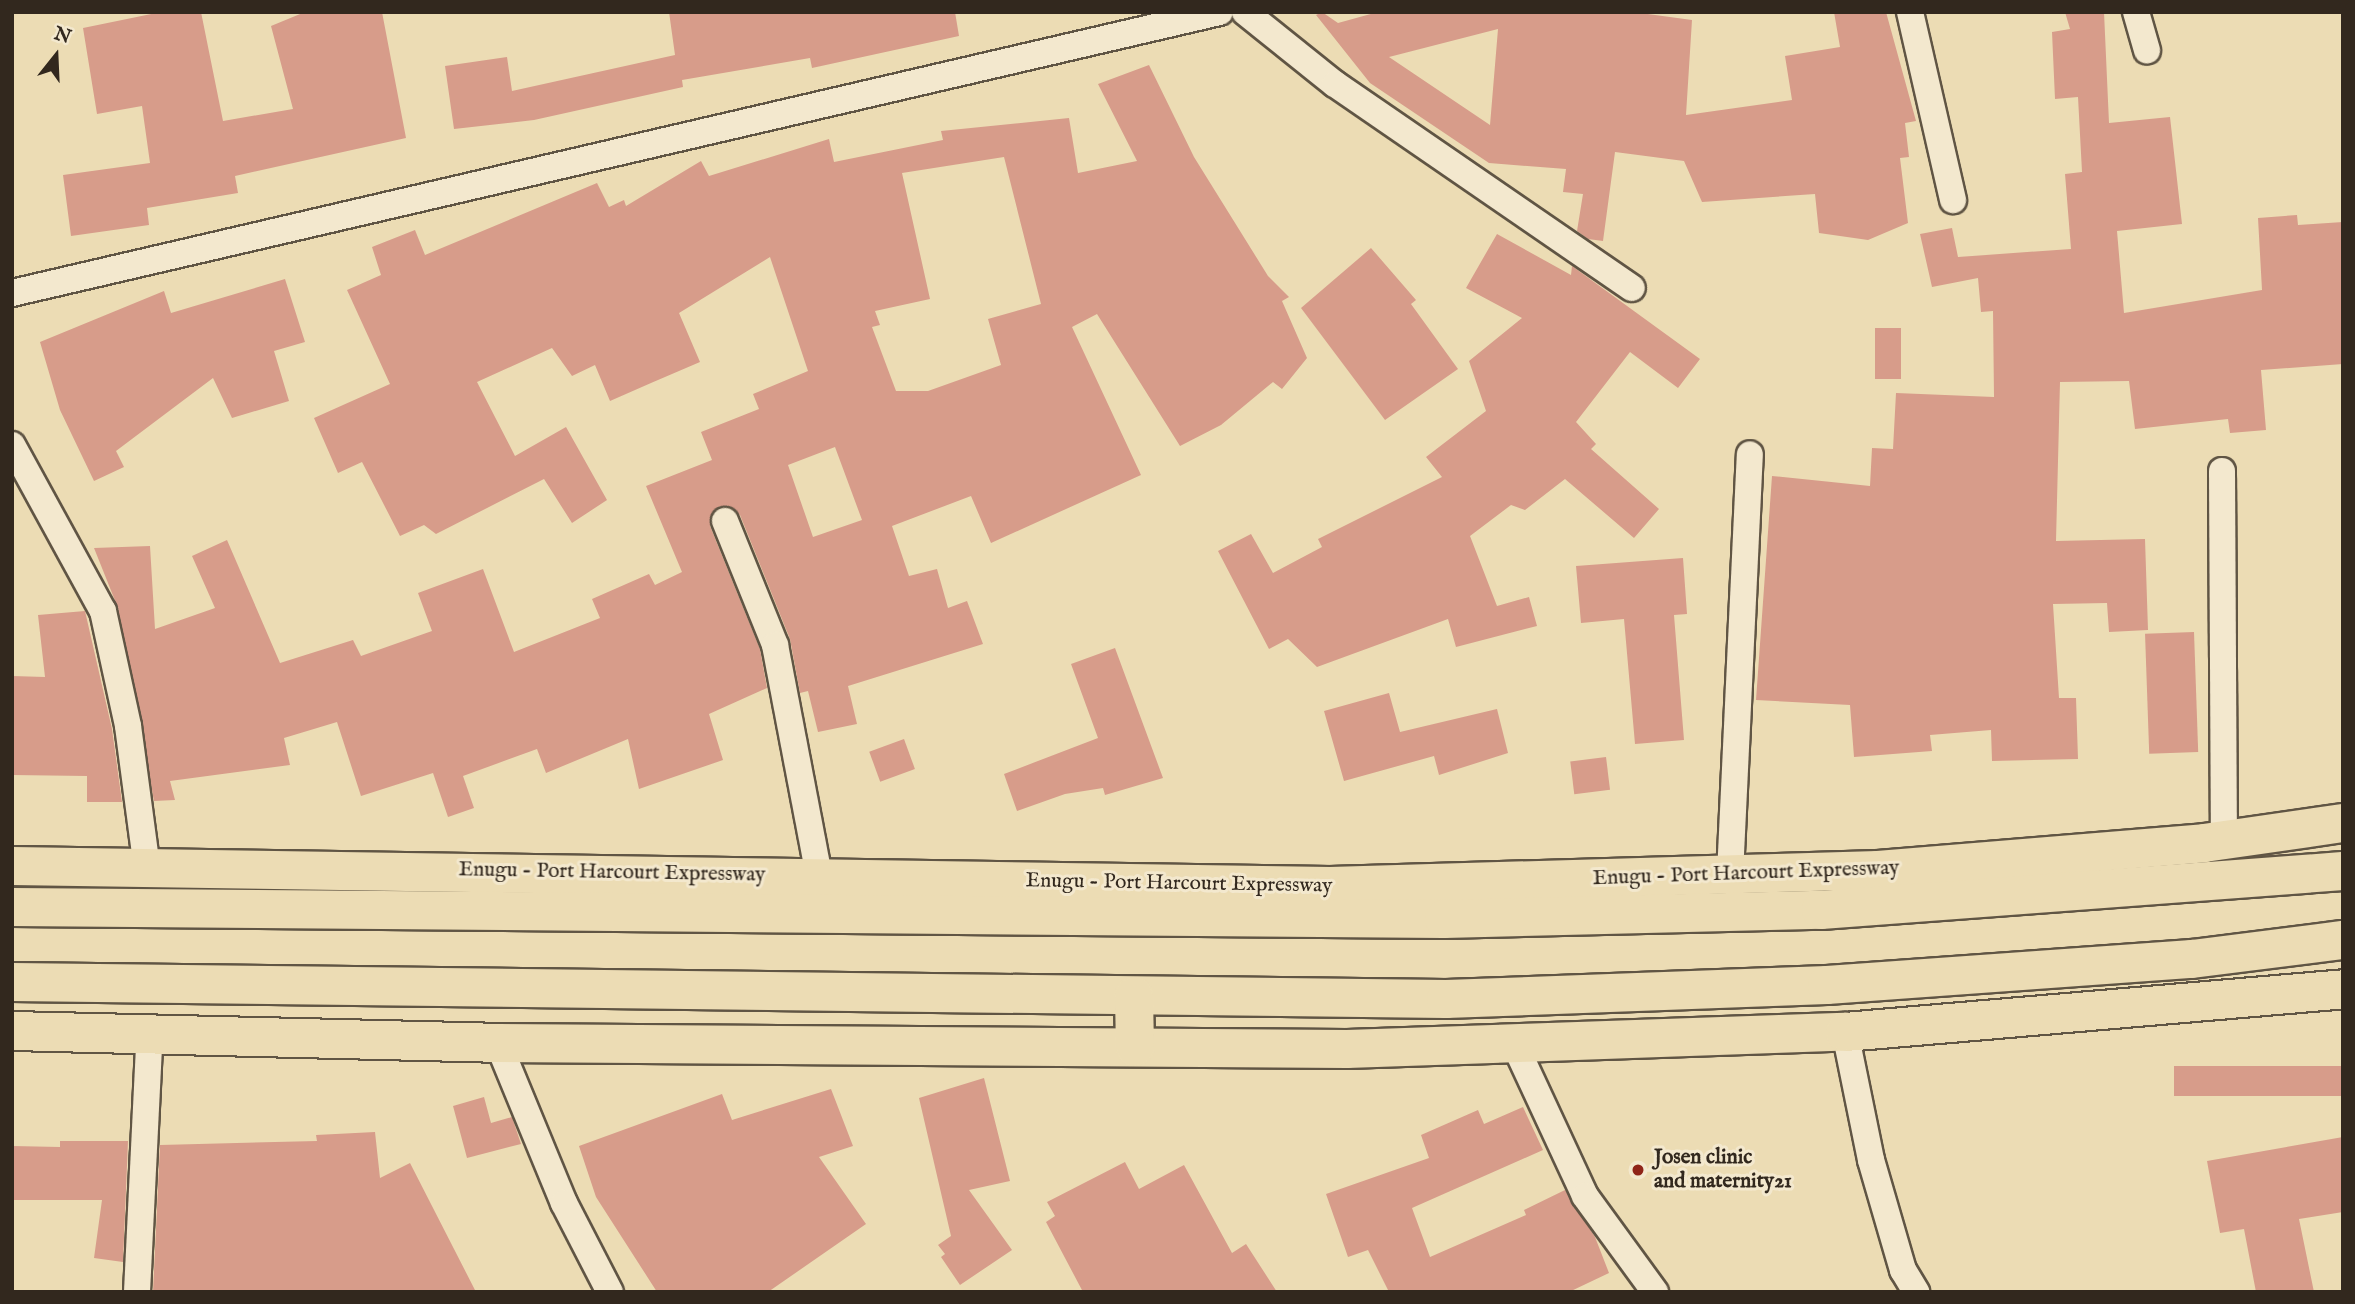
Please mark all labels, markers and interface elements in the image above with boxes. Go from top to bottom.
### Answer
north arrow [21,21,91,91]
text: N [51,22,74,50]
street label: Enugu - Port Harcourt Expressway [1592,856,1900,892]
street label: Enugu - Port Harcourt Expressway [458,858,766,888]
street label: Enugu - Port Harcourt Expressway [1025,869,1333,899]
place label: Josen clinic and maternity21 [1654,1145,1792,1195]
marker: Josen clinic and maternity21 [1628,1160,1648,1180]

